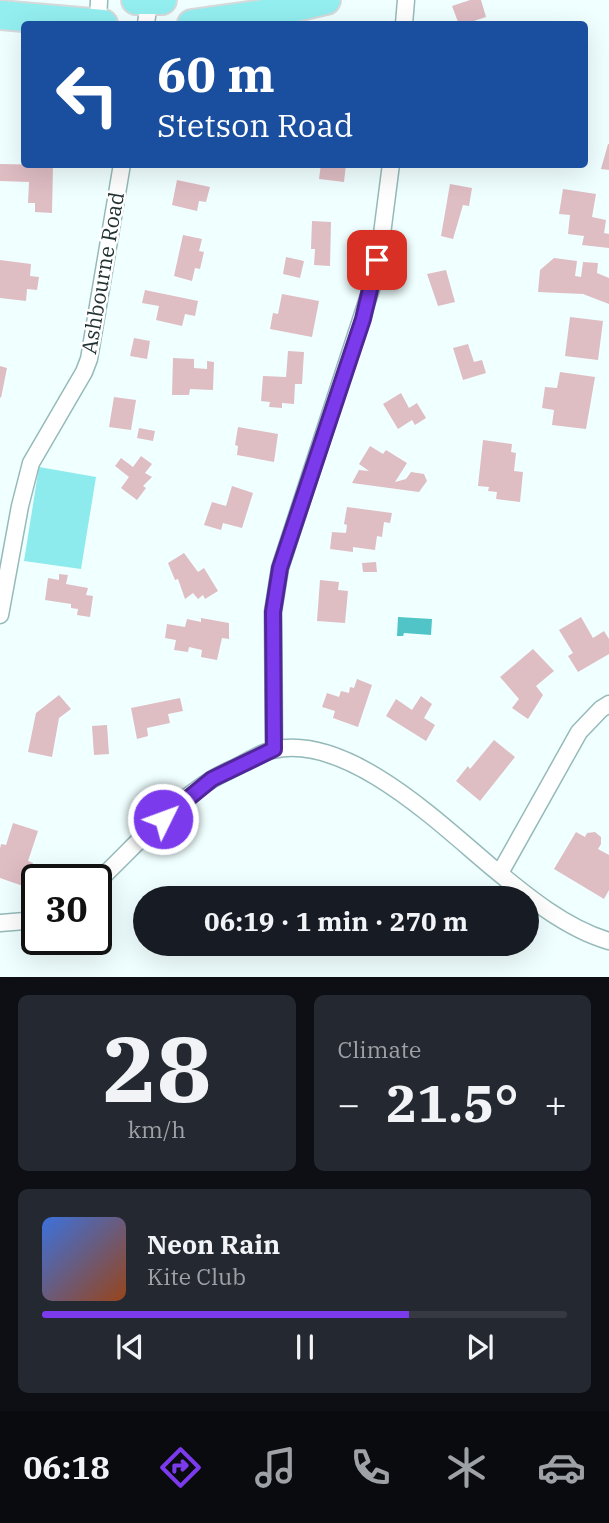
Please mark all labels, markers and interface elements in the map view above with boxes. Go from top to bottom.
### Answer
text: 60 m [157,42,275,105]
icon: left [42,49,133,140]
text: Stetson Road [157,104,353,146]
street label: Ashbourne Road [74,189,130,356]
pin [347,230,407,290]
icon: arrive [358,241,396,279]
position arrow [126,782,200,856]
speed limit sign: 30 [21,864,112,955]
text: 06:19 · 1 min · 270 m [204,904,468,938]
text: 28 [102,1009,211,1127]
text: Climate [338,1034,421,1064]
text: 21.5° [386,1069,519,1136]
text: − [338,1079,360,1128]
text: + [544,1079,567,1128]
text: km/h [128,1114,186,1144]
text: Neon Rain [147,1227,280,1261]
text: Kite Club [147,1261,246,1291]
icon: previous [111,1328,149,1366]
icon: pause [286,1328,324,1366]
icon: next [461,1328,499,1366]
icon: directions [156,1443,205,1492]
icon: music [251,1443,300,1492]
icon: phone [346,1443,395,1492]
icon: climate [442,1443,491,1492]
icon: car [537,1443,586,1492]
text: 06:18 [23,1446,110,1488]

